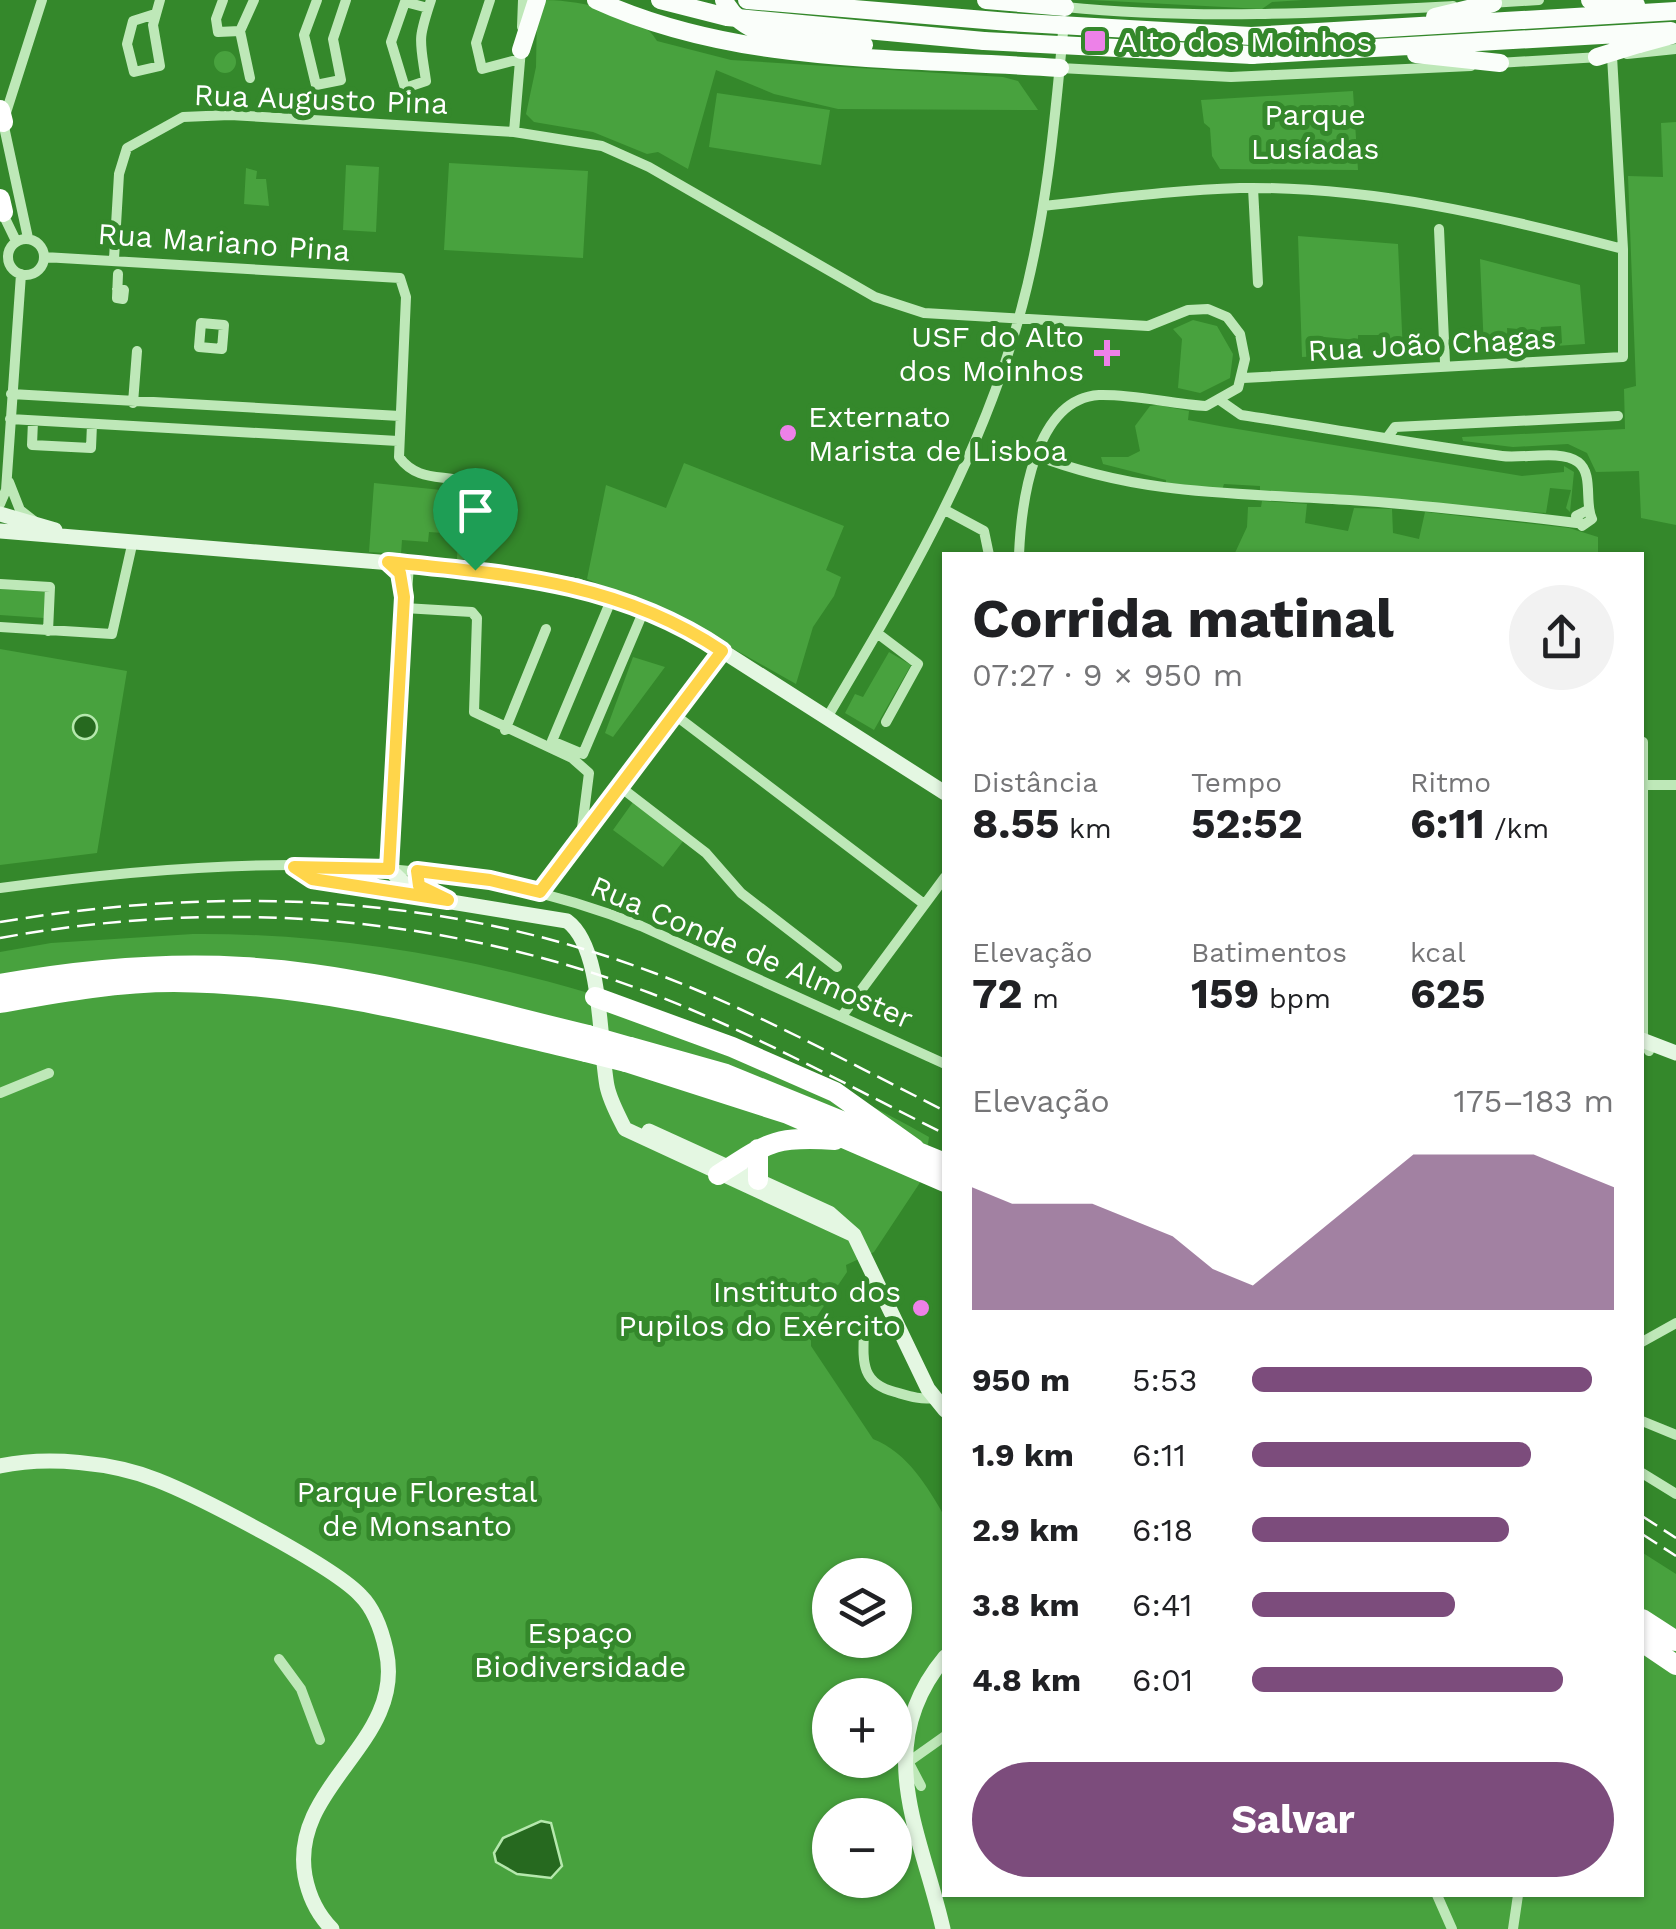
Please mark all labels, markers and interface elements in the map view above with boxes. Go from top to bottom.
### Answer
place label: Alto dos Moinhos [1118,24,1372,59]
marker: Alto dos Moinhos [1082,28,1108,54]
street label: Rua Augusto Pina [193,77,449,121]
park label: Parque Lusíadas [1251,97,1379,166]
street label: Rua Mariano Pina [97,216,351,268]
place label: USF do Alto dos Moinhos [899,319,1084,388]
street label: Rua João Chagas [1307,320,1557,368]
marker: USF do Alto dos Moinhos [1094,340,1120,366]
place label: Externato Marista de Lisboa [808,399,1067,468]
marker: Externato Marista de Lisboa [777,422,799,444]
pin [433,468,518,571]
icon: arrive [448,483,503,538]
button: share [1509,585,1614,690]
text: Corrida matinal [972,586,1394,650]
text: 07:27 · 9 × 950 m [972,656,1243,694]
text: Distância [972,766,1098,799]
text: Tempo [1191,766,1282,799]
text: Ritmo [1410,766,1491,799]
text: 8.55 [972,799,1060,848]
text: 52:52 [1191,799,1303,848]
text: 6:11 [1410,799,1485,848]
text: km [1060,812,1112,845]
text: /km [1485,812,1549,845]
street label: Rua Conde de Almoster [586,868,918,1036]
text: Elevação [972,936,1093,969]
text: Batimentos [1191,936,1347,969]
text: kcal [1410,936,1465,969]
text: 72 [972,969,1023,1018]
text: 159 [1191,969,1259,1018]
text: 625 [1410,969,1485,1018]
text: m [1023,982,1059,1015]
text: bpm [1259,982,1331,1015]
text: Elevação [972,1082,1110,1120]
text: 175–183 m [1453,1082,1614,1120]
place label: Instituto dos Pupilos do Exército [618,1274,901,1343]
marker: Instituto dos Pupilos do Exército [910,1297,932,1319]
text: 950 m [972,1361,1070,1399]
text: 5:53 [1132,1361,1197,1399]
text: 1.9 km [972,1436,1074,1474]
text: 6:11 [1132,1436,1186,1474]
park label: Parque Florestal de Monsanto [297,1474,538,1543]
text: 2.9 km [972,1511,1079,1549]
text: 6:18 [1132,1511,1193,1549]
map controls [812,1558,912,1898]
button: layers [812,1558,912,1658]
text: 3.8 km [972,1586,1080,1624]
text: 6:41 [1132,1586,1192,1624]
park label: Espaço Biodiversidade [474,1615,686,1684]
text: 4.8 km [972,1661,1081,1699]
text: 6:01 [1132,1661,1193,1699]
button: + [812,1678,912,1778]
button: Salvar [972,1762,1614,1877]
button: − [812,1798,912,1898]

